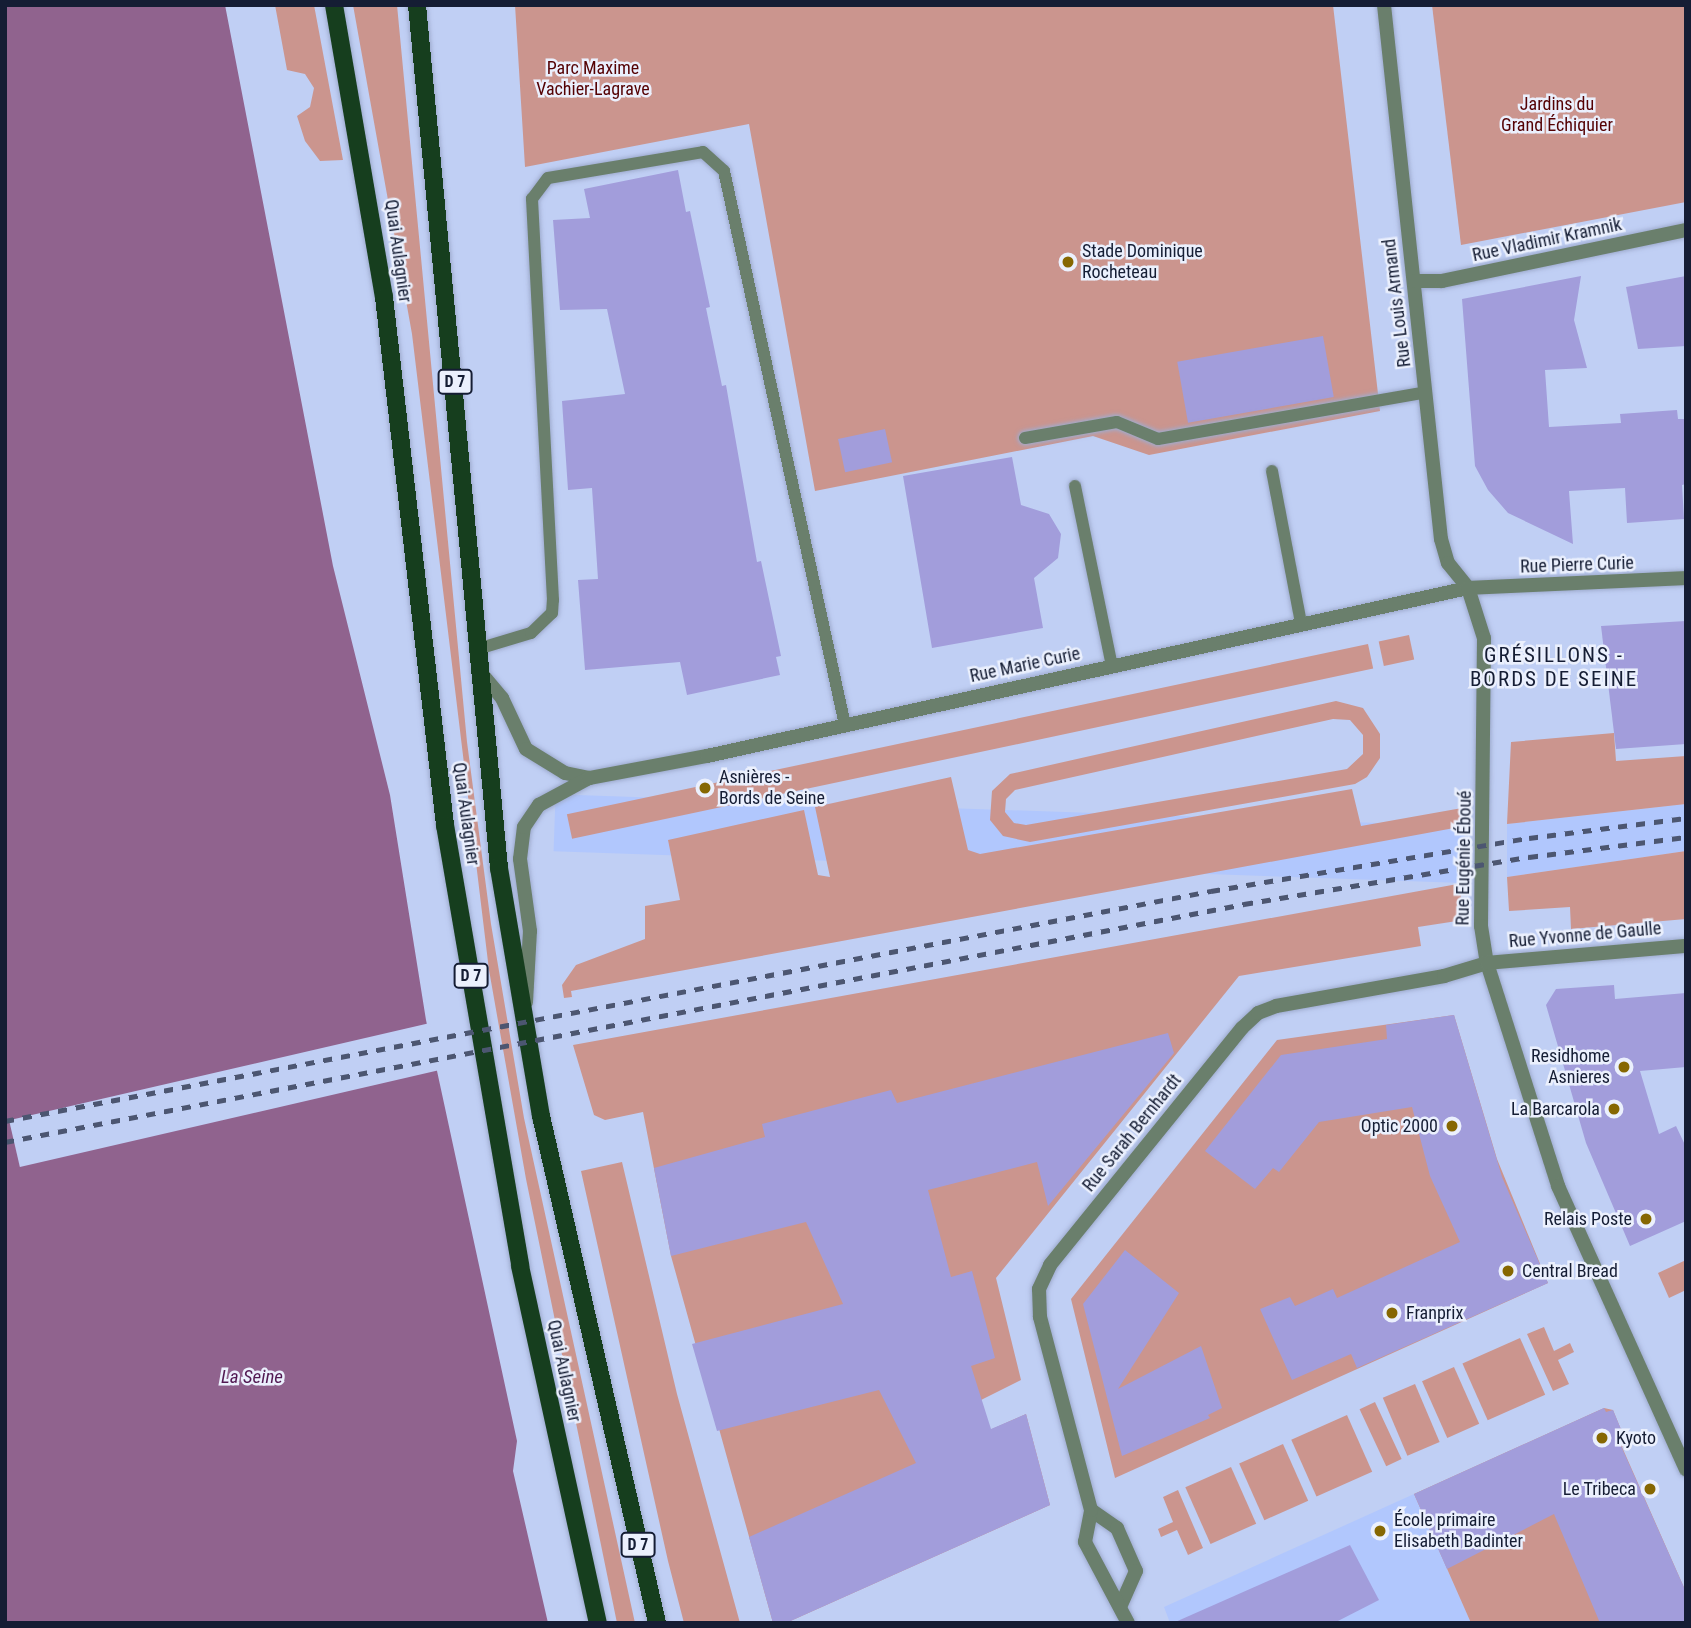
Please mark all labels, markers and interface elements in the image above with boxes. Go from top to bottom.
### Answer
park label: Parc Maxime Vachier-Lagrave [536,58,650,100]
park label: Jardins du Grand Échiquier [1501,94,1613,136]
street label: Quai Aulagnier [380,198,416,304]
street label: Rue Vladimir Kramnik [1470,214,1624,266]
street label: Rue Louis Armand [1378,238,1416,368]
place label: Stade Dominique Rocheteau [1082,241,1203,284]
marker: Stade Dominique Rocheteau [1060,254,1076,270]
road number: D 7 [438,370,472,394]
street label: Rue Pierre Curie [1520,552,1634,578]
district label: GRÉSILLONS - BORDS DE SEINE [1472,642,1636,692]
street label: Rue Marie Curie [968,643,1082,687]
street label: Quai Aulagnier [448,761,484,867]
place label: Asnières - Bords de Seine [719,767,825,810]
marker: Asnières - Bords de Seine [697,780,713,796]
street label: Rue Eugénie Éboué [1452,790,1476,926]
street label: Rue Yvonne de Gaulle [1508,918,1662,952]
road number: D 7 [454,964,489,988]
place label: Residhome Asnieres [1531,1046,1610,1088]
marker: Residhome Asnieres [1616,1059,1632,1075]
street label: Rue Sarah Bernhardt [1078,1070,1186,1196]
place label: La Barcarola [1511,1098,1600,1120]
marker: La Barcarola [1606,1101,1622,1117]
place label: Optic 2000 [1361,1115,1438,1137]
marker: Optic 2000 [1444,1118,1460,1134]
place label: Relais Poste [1544,1208,1632,1230]
marker: Relais Poste [1638,1211,1654,1227]
place label: Central Bread [1522,1260,1618,1282]
marker: Central Bread [1500,1263,1516,1279]
place label: Franprix [1406,1302,1463,1324]
marker: Franprix [1384,1305,1400,1321]
street label: Quai Aulagnier [543,1318,585,1424]
water label: La Seine [221,1366,283,1388]
place label: Kyoto [1616,1427,1656,1449]
marker: Kyoto [1594,1430,1610,1446]
place label: Le Tribeca [1562,1478,1636,1500]
marker: Le Tribeca [1642,1481,1658,1497]
place label: École primaire Elisabeth Badinter [1394,1510,1523,1552]
marker: École primaire Elisabeth Badinter [1372,1523,1388,1539]
road number: D 7 [620,1532,656,1558]

